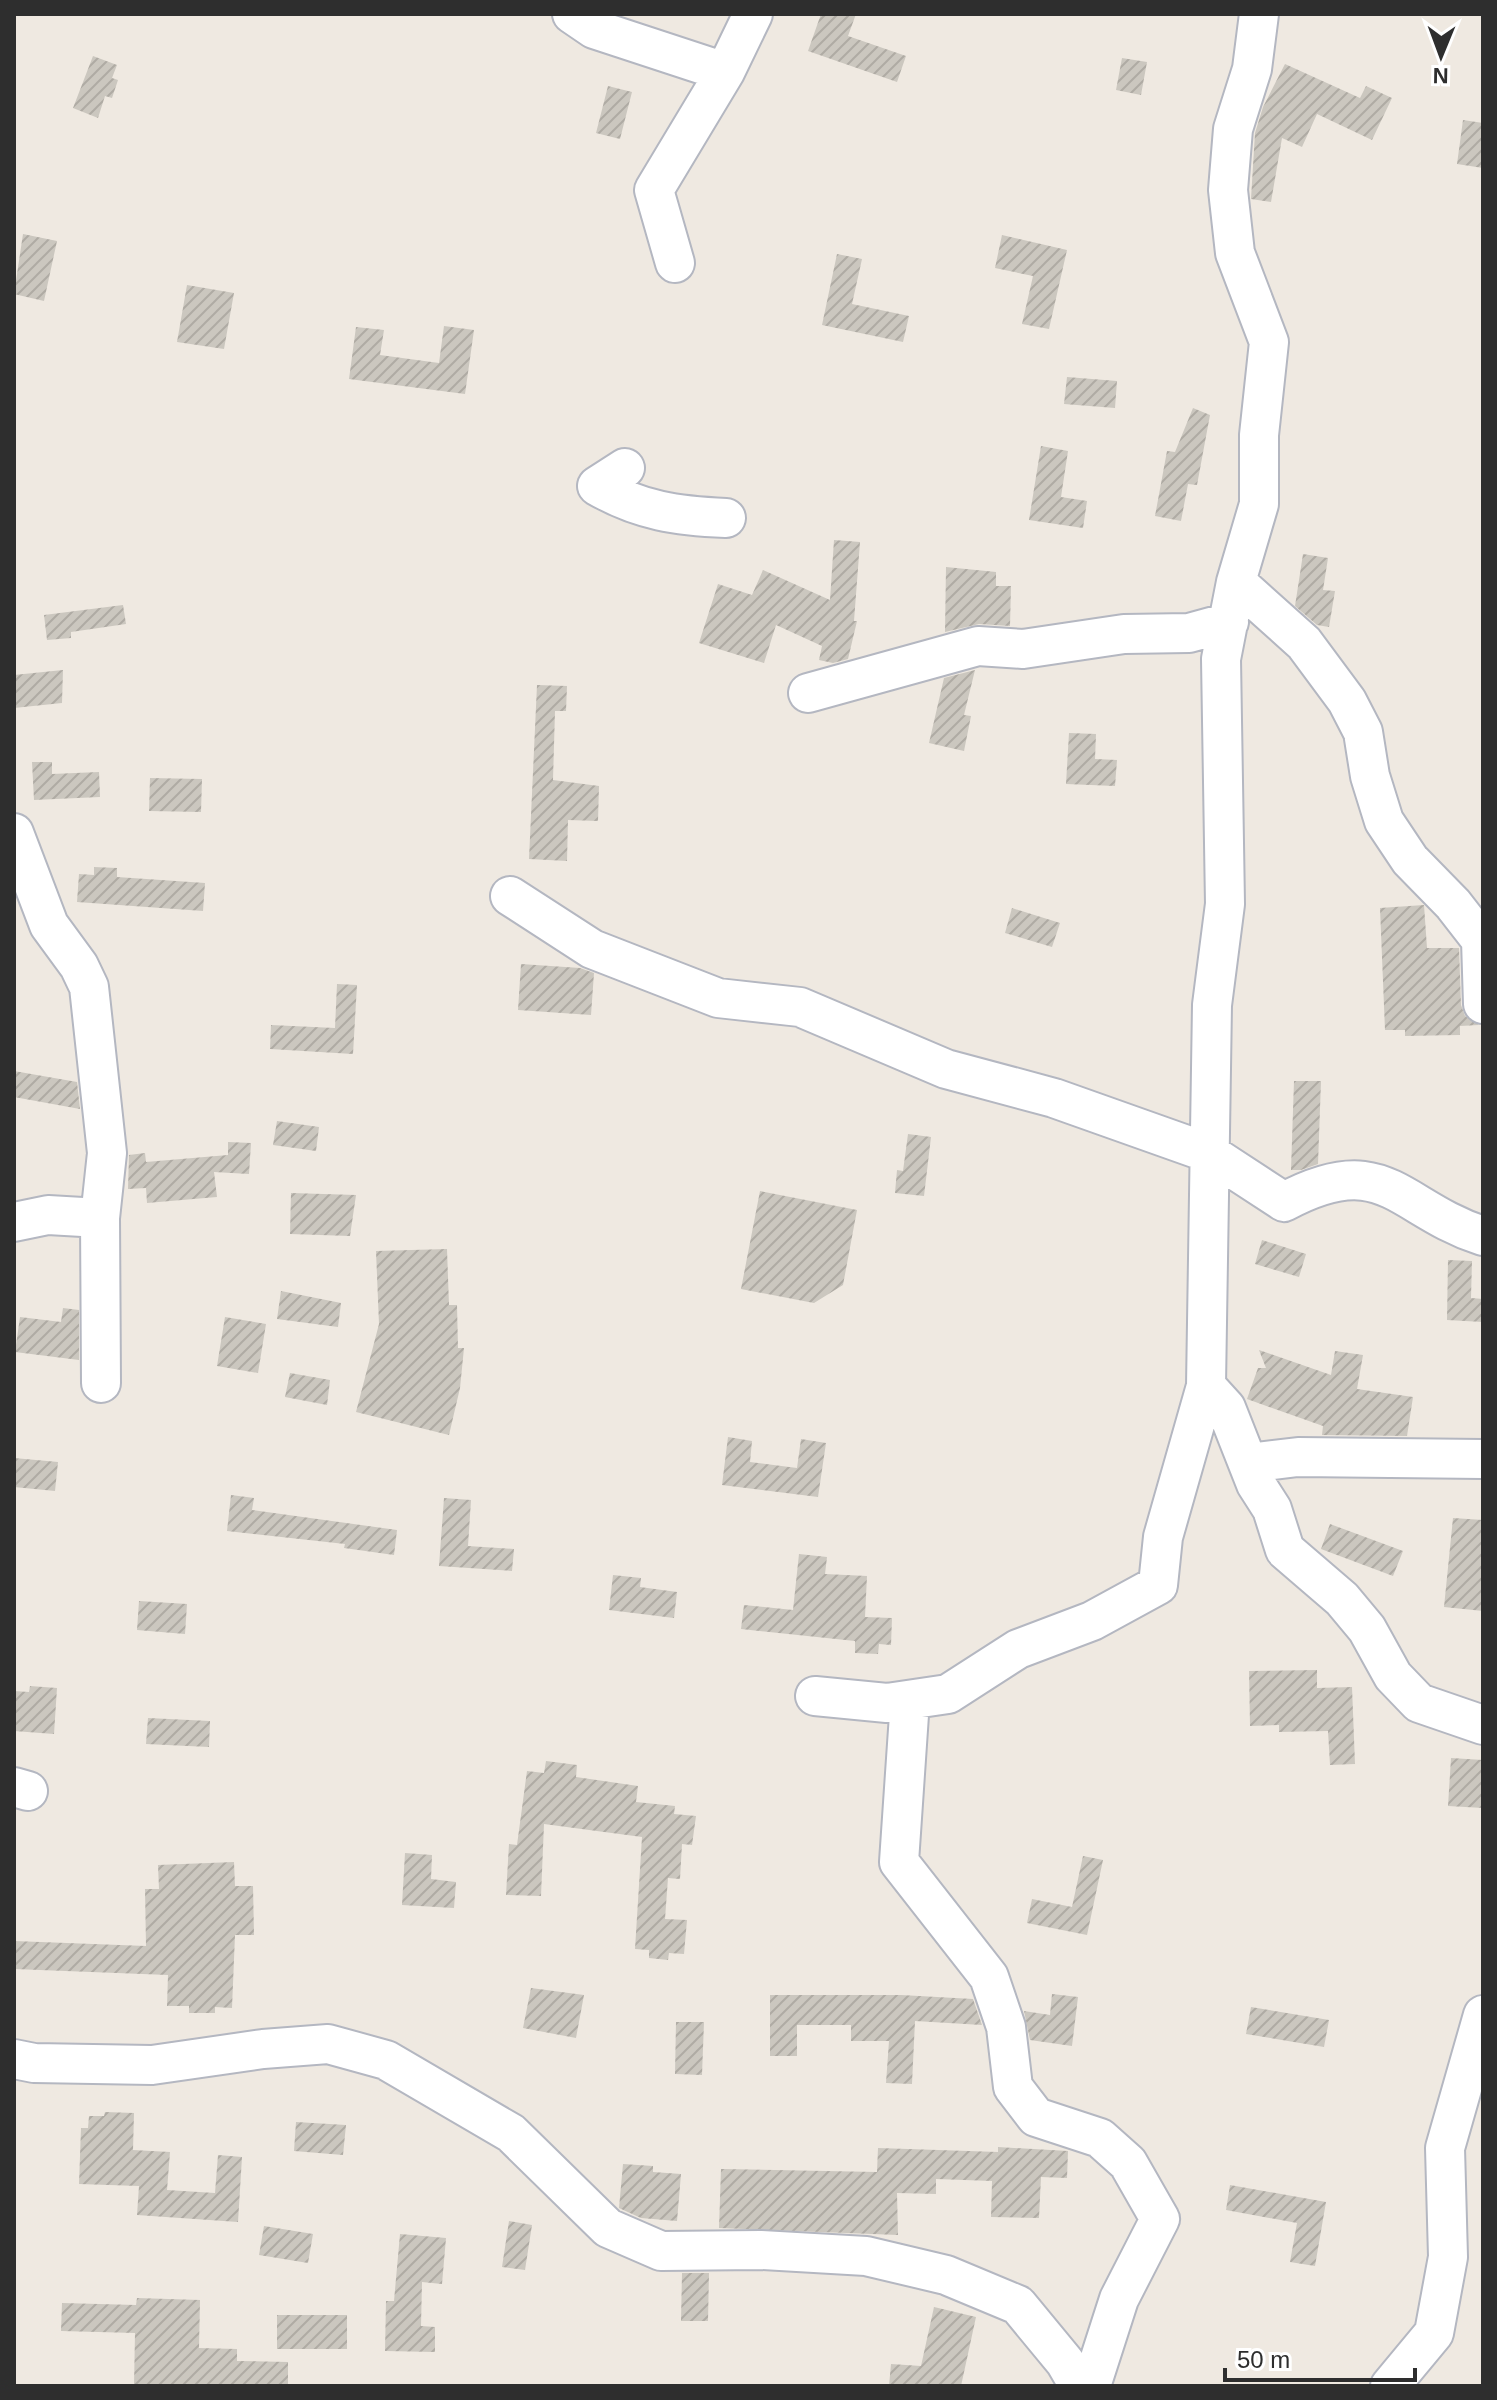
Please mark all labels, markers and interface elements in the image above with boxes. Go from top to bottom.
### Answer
north arrow [1401,16,1481,96]
text: N [1432,63,1449,88]
scale bar [1225,2332,1415,2382]
text: 50 m [1237,2346,1290,2373]

